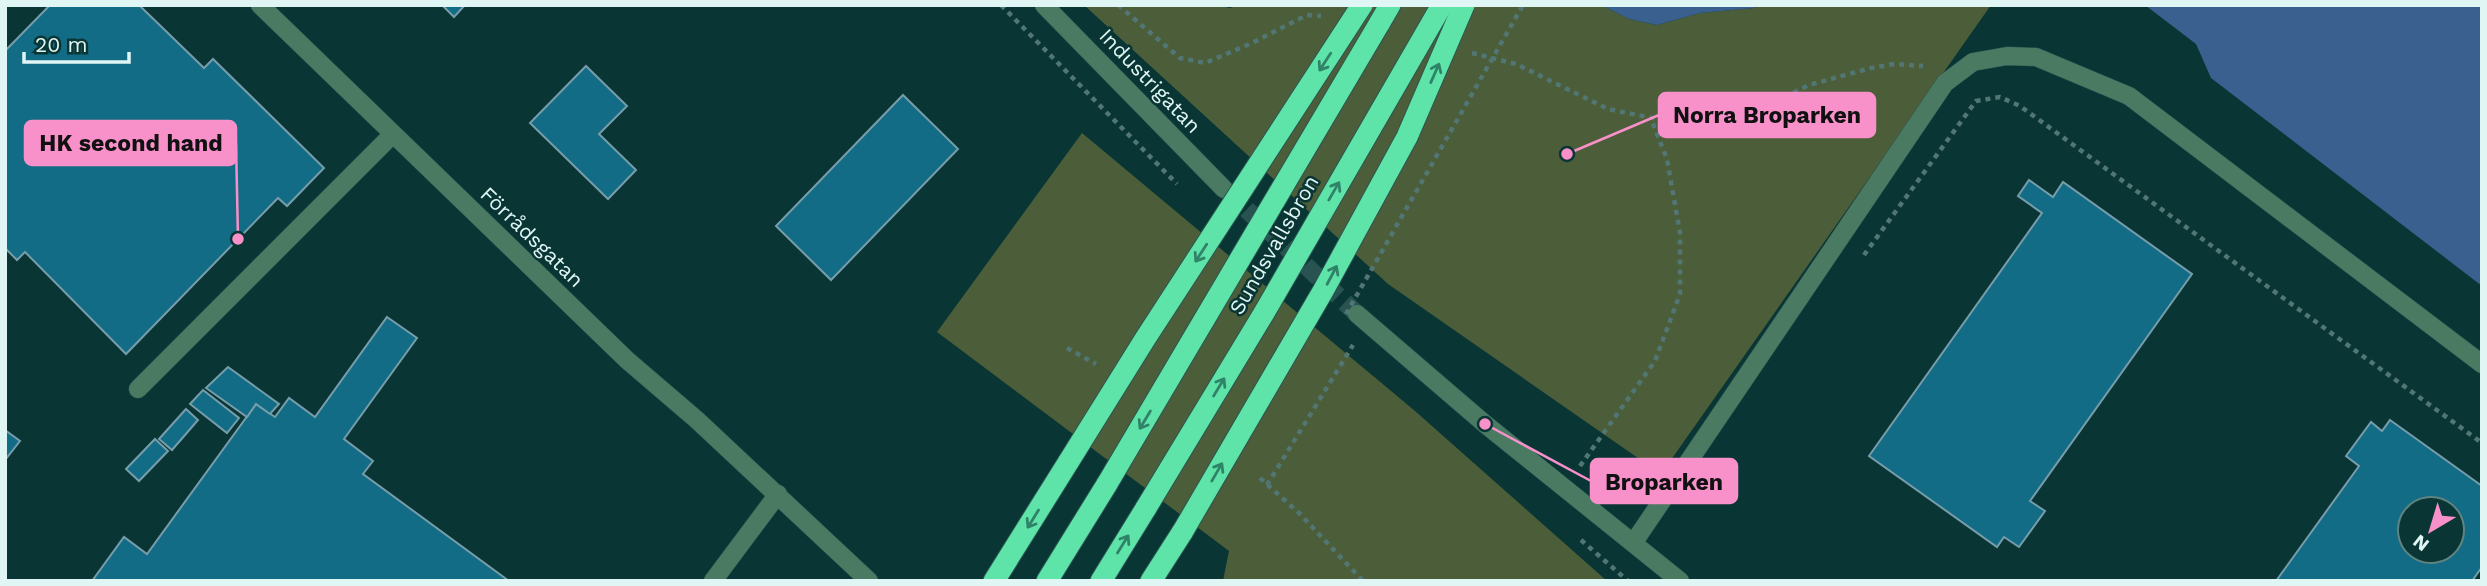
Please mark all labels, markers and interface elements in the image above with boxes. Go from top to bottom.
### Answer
scale bar [24,21,130,65]
street label: Industrigatan [1094,23,1206,138]
text: 20 m [35,32,87,57]
one-way arrow [1318,52,1332,72]
one-way arrow [1429,63,1442,84]
callout: Norra Broparken [1659,93,1875,137]
text: Norra Broparken [1673,102,1861,129]
callout: HK second hand [25,121,236,165]
text: HK second hand [39,130,223,157]
street label: Sundsvallsbron [1224,171,1324,319]
street label: Förrådsgatan [476,181,589,292]
one-way arrow [1328,181,1342,201]
one-way arrow [1193,243,1208,262]
one-way arrow [1325,266,1339,286]
one-way arrow [1213,377,1227,397]
one-way arrow [1138,410,1152,430]
callout: Broparken [1591,459,1737,503]
one-way arrow [1211,462,1224,483]
text: Broparken [1605,469,1723,496]
north arrow [2396,495,2466,565]
one-way arrow [1025,509,1039,529]
text: N [2408,530,2433,556]
one-way arrow [1117,535,1131,555]

